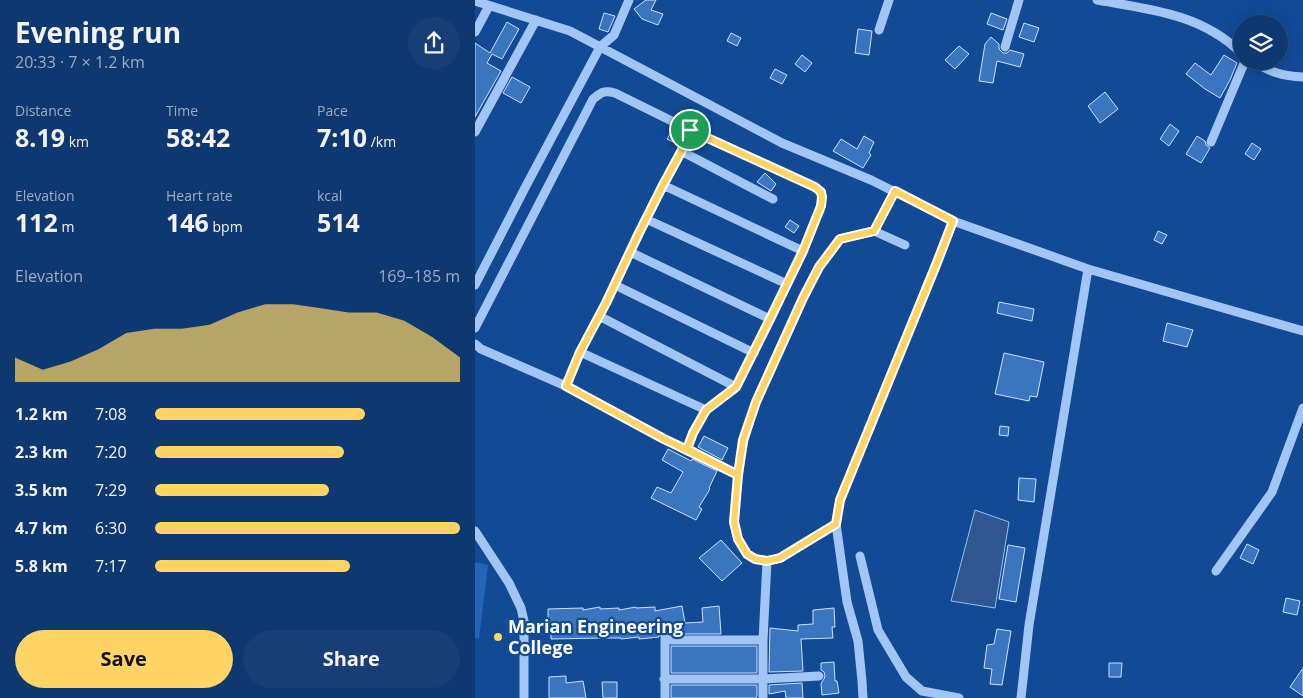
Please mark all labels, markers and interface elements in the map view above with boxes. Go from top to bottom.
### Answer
text: Evening run [15,13,181,51]
map controls [1233,15,1288,70]
button: layers [1233,15,1288,70]
button: share [408,17,460,69]
text: 20:33 · 7 × 1.2 km [15,51,145,73]
text: Distance [15,101,71,120]
text: Time [166,101,198,120]
text: Pace [317,101,348,120]
pin [669,109,711,151]
icon: arrive [676,116,704,144]
text: 8.19 [15,120,65,154]
text: 58:42 [166,120,230,154]
text: 7:10 [317,120,367,154]
text: km [65,132,89,151]
text: /km [367,132,396,151]
text: Elevation [15,186,74,205]
text: Heart rate [166,186,233,205]
text: kcal [317,186,342,205]
text: 112 [15,205,58,239]
text: 146 [166,205,209,239]
text: 514 [317,205,360,239]
text: m [58,217,75,236]
text: bpm [209,217,243,236]
text: Elevation [15,265,83,287]
text: 169–185 m [378,265,460,287]
text: 1.2 km [15,403,68,425]
text: 7:08 [95,403,127,425]
text: 2.3 km [15,441,68,463]
text: 7:20 [95,441,127,463]
text: 3.5 km [15,479,68,501]
text: 7:29 [95,479,127,501]
text: 4.7 km [15,517,68,539]
text: 6:30 [95,517,127,539]
text: 5.8 km [15,555,68,577]
text: 7:17 [95,555,127,577]
place label: Marian Engineering College [508,614,683,659]
button: Save [15,630,233,688]
button: Share [243,630,460,688]
marker: Marian Engineering College [492,631,504,643]

